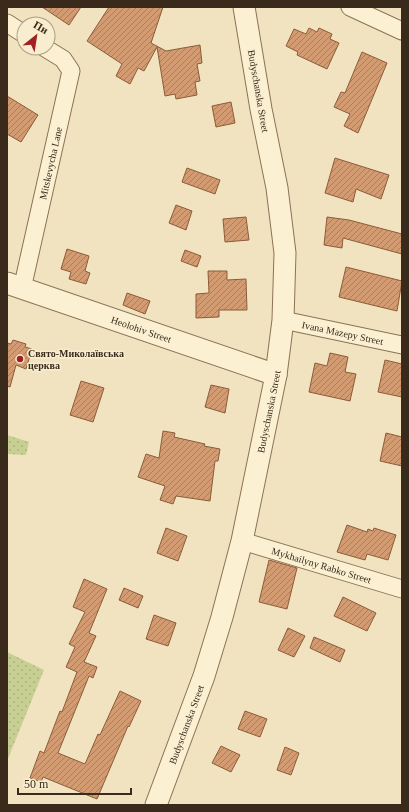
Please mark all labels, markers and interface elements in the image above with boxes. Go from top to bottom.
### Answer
north arrow [16,16,56,56]
text: Пн [32,18,51,37]
street label: Budyschanska Street [246,49,271,133]
street label: Mitskevycha Lane [37,125,64,201]
street label: Heolohiv Street [110,314,173,345]
street label: Ivana Mazepy Street [301,319,384,347]
place label: Свято-Миколаївська церква [28,348,124,371]
marker: Свято-Миколаївська церква [15,354,25,364]
street label: Budyschanska Street [255,370,283,454]
street label: Mykhailyny Rabko Street [270,545,373,586]
street label: Budyschanska Street [167,683,206,766]
scale bar [18,770,131,796]
text: 50 m [24,777,49,791]

